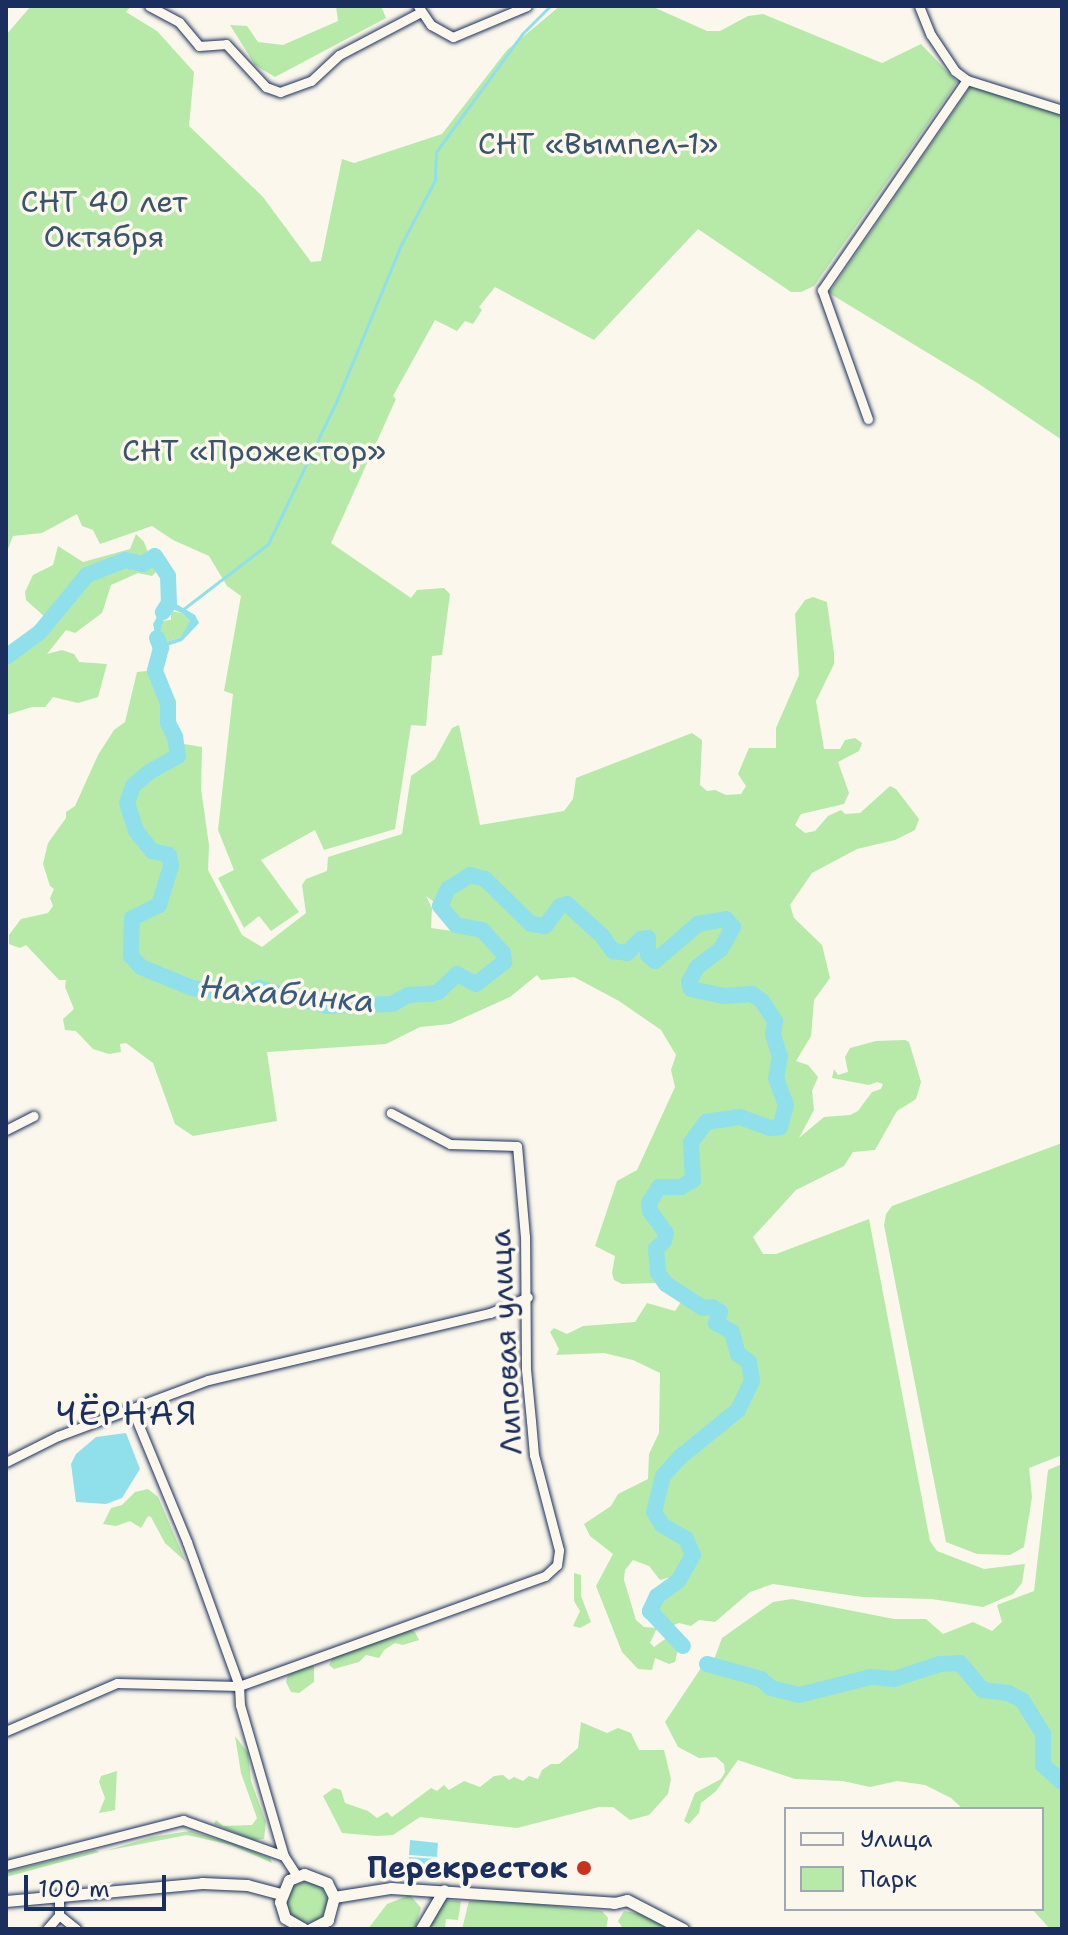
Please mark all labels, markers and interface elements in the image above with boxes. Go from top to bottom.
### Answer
park label: СНТ «Вымпел-1» [478,126,718,162]
park label: СНТ 40 лет Октября [20,184,188,254]
park label: СНТ «Прожектор» [122,433,386,469]
water label: Нахабинка [198,967,376,1021]
street label: Липовая улица [482,1228,530,1456]
district label: ЧЁРНАЯ [55,1394,199,1434]
legend [784,1807,1044,1911]
text: Улица [860,1823,933,1855]
place label: Перекресток [367,1850,568,1886]
scale bar [28,1859,170,1909]
marker: Перекресток [575,1859,593,1877]
text: Парк [860,1863,917,1895]
text: 100 m [38,1873,110,1905]

